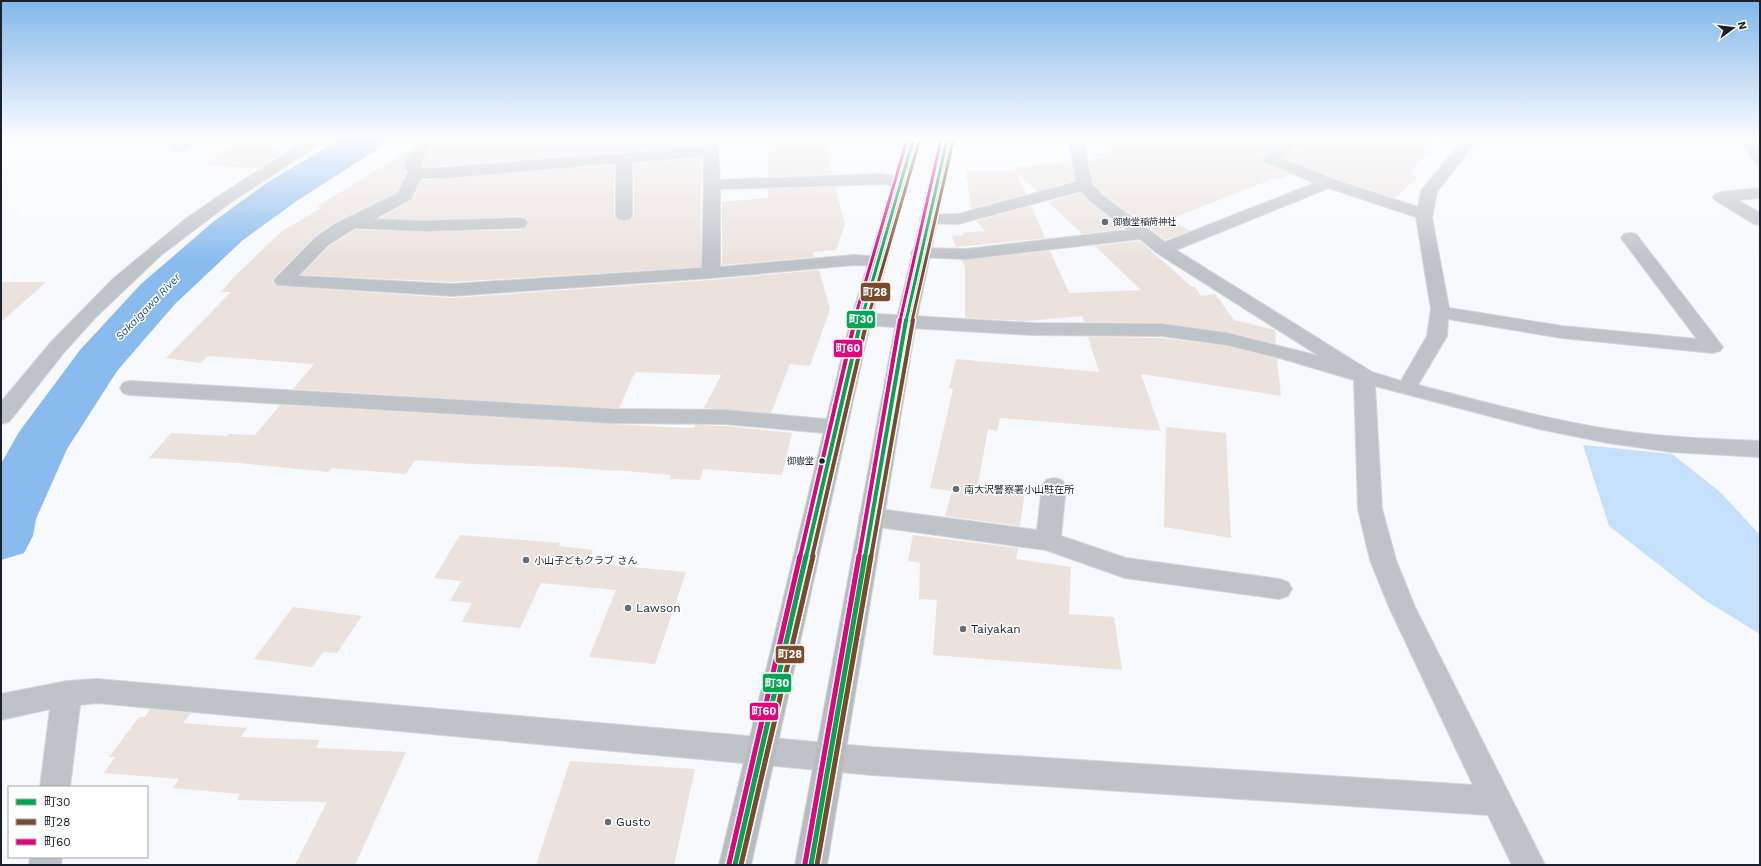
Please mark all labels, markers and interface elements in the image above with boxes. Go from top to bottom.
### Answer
north arrow [1713,8,1753,48]
text: N [1735,20,1750,31]
marker: 御嶽堂稲荷神社 [1100,217,1110,227]
place label: 御嶽堂稲荷神社 [1113,217,1176,227]
water label: Sakaigawa River [113,270,184,343]
line badge: 町28 [860,282,891,302]
text: 町28 [863,286,887,299]
line badge: 町30 [846,310,876,329]
text: 町30 [849,313,873,326]
line badge: 町60 [833,339,863,358]
text: 町60 [836,342,860,355]
place label: 御嶽堂 [787,456,814,466]
marker: 御嶽堂 [817,456,827,466]
marker: 南大沢警察署小山駐在所 [951,484,961,494]
place label: 南大沢警察署小山駐在所 [964,484,1074,495]
marker: 小山子どもクラブ さん [521,555,531,565]
place label: 小山子どもクラブ さん [534,555,637,566]
place label: Lawson [636,601,681,615]
marker: Lawson [623,603,633,613]
place label: Taiyakan [971,622,1021,636]
marker: Taiyakan [958,624,968,634]
line badge: 町28 [775,645,805,664]
text: 町28 [778,648,802,661]
line badge: 町30 [762,673,792,693]
text: 町30 [765,677,789,690]
line badge: 町60 [749,702,779,721]
text: 町60 [752,705,776,718]
legend [8,786,148,858]
text: 町30 [44,795,70,809]
text: 町28 [44,815,70,829]
place label: Gusto [616,815,651,829]
marker: Gusto [603,817,613,827]
text: 町60 [44,835,71,849]

